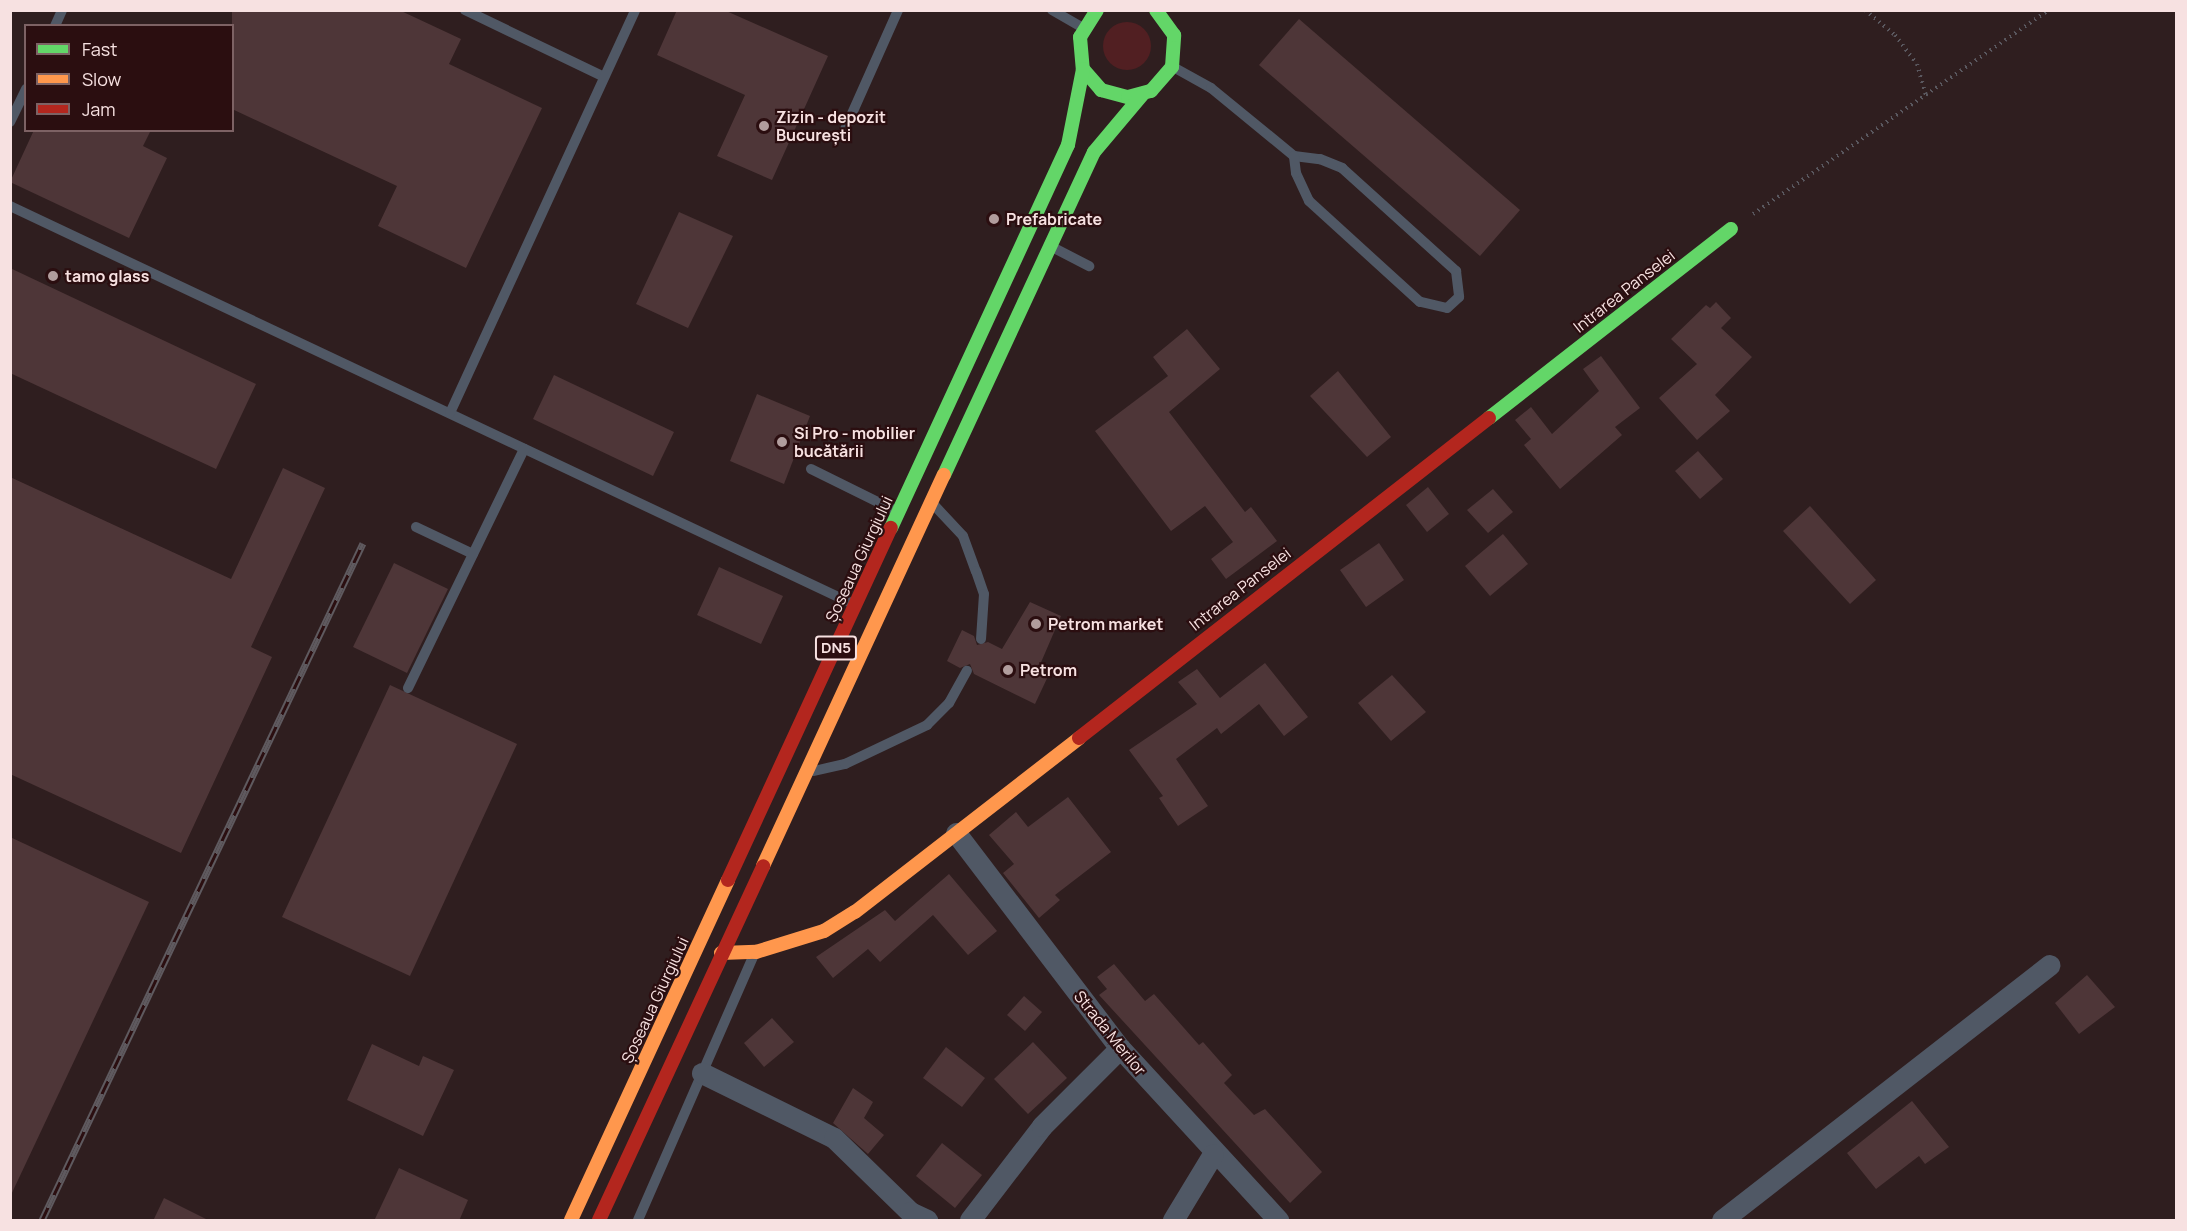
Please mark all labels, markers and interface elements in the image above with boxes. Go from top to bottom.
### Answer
legend [24,24,234,132]
text: Fast [82,37,117,61]
text: Slow [82,67,121,91]
text: Jam [82,97,116,121]
place label: Zizin - depozit București [776,107,886,145]
marker: Zizin - depozit București [757,119,771,133]
place label: Prefabricate [1006,209,1102,229]
marker: Prefabricate [987,212,1001,226]
street label: Intrarea Panselei [1570,246,1678,336]
place label: tamo glass [65,266,149,286]
marker: tamo glass [46,269,60,283]
place label: Si Pro - mobilier bucătării [794,423,915,461]
marker: Si Pro - mobilier bucătării [775,435,789,449]
street label: Șoseaua Giurgiului [821,493,897,625]
street label: Intrarea Panselei [1186,544,1294,634]
place label: Petrom market [1048,614,1163,634]
marker: Petrom market [1029,617,1043,631]
road number: DN5 [814,636,858,660]
place label: Petrom [1020,660,1077,680]
marker: Petrom [1001,663,1015,677]
street label: Șoseaua Giurgiului [617,934,693,1066]
street label: Strada Merilor [1070,987,1150,1079]

